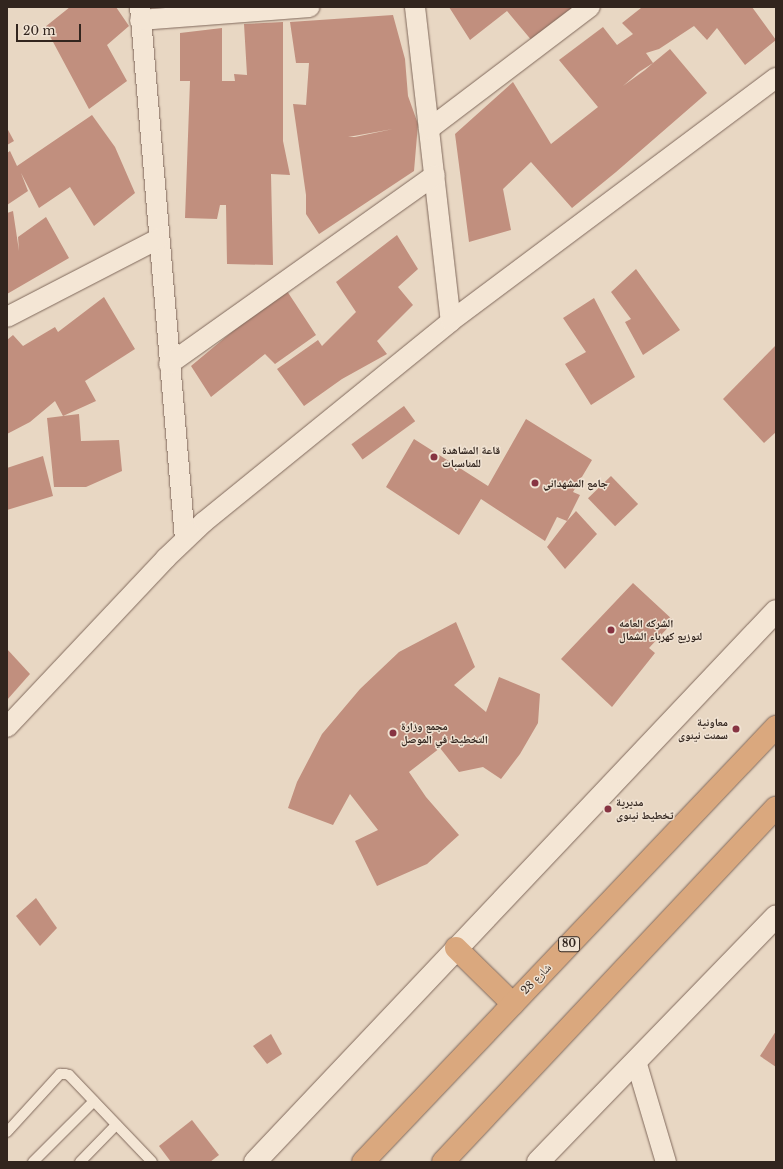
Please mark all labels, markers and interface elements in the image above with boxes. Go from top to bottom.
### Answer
scale bar [18,16,83,42]
text: 20 m [23,23,55,38]
place label: قاعة المشاهدة للمناسبات [442,444,500,470]
marker: قاعة المشاهدة للمناسبات [429,452,439,462]
place label: جامع المشهداني [543,476,608,490]
marker: جامع المشهداني [530,478,540,488]
place label: الشركه العامه لتوزيع كهرباء الشمال [619,617,702,643]
marker: الشركه العامه لتوزيع كهرباء الشمال [606,625,616,635]
place label: معاونية سمنت نينوى [678,716,728,742]
place label: مجمع وزارة التخطيط في الموصل [401,720,488,746]
marker: معاونية سمنت نينوى [731,724,741,734]
marker: مجمع وزارة التخطيط في الموصل [388,728,398,738]
place label: مديرية تخطيط نينوى [616,796,673,822]
marker: مديرية تخطيط نينوى [603,804,613,814]
road number: 80 [558,936,580,952]
street label: شارع 28 [518,961,554,997]

